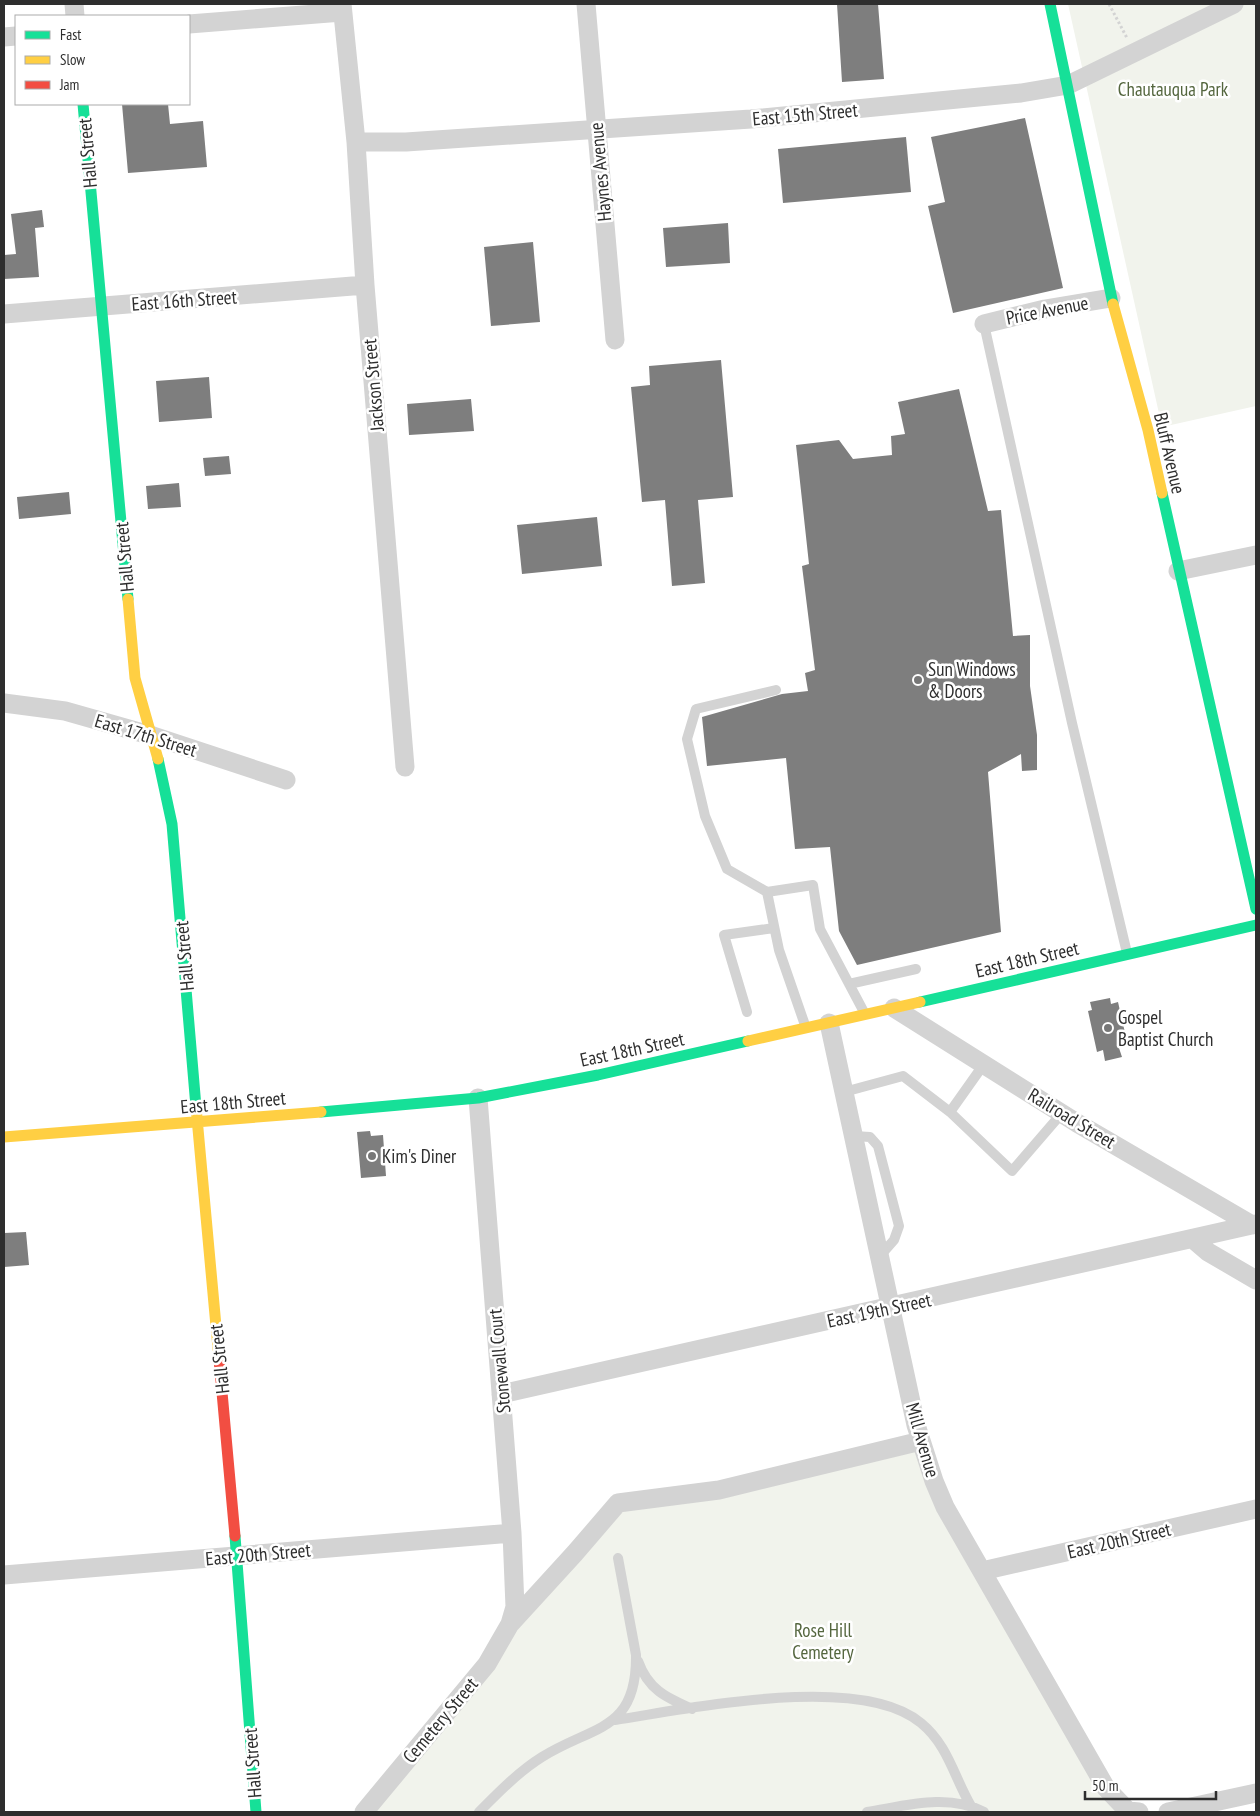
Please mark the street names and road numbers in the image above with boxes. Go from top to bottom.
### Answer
street label: East 15th Street [751,97,859,131]
street label: Hall Street [72,116,102,189]
street label: Haynes Avenue [584,121,616,222]
street label: East 16th Street [131,284,238,316]
street label: Price Avenue [1004,290,1090,330]
street label: Jackson Street [357,337,389,433]
street label: Bluff Avenue [1149,410,1191,496]
street label: Hall Street [109,520,139,593]
street label: East 17th Street [92,708,201,762]
street label: Hall Street [169,919,199,992]
street label: East 18th Street [973,935,1082,983]
street label: East 18th Street [578,1026,687,1072]
street label: Railroad Street [1024,1083,1121,1154]
street label: East 18th Street [179,1085,287,1119]
street label: East 19th Street [825,1287,934,1333]
street label: Stonewall Court [482,1307,516,1414]
street label: Hall Street [203,1322,235,1395]
street label: Mill Avenue [901,1400,945,1480]
street label: East 20th Street [1065,1516,1174,1564]
street label: East 20th Street [204,1537,312,1571]
street label: Cemetery Street [397,1672,483,1768]
street label: Hall Street [238,1726,266,1799]

